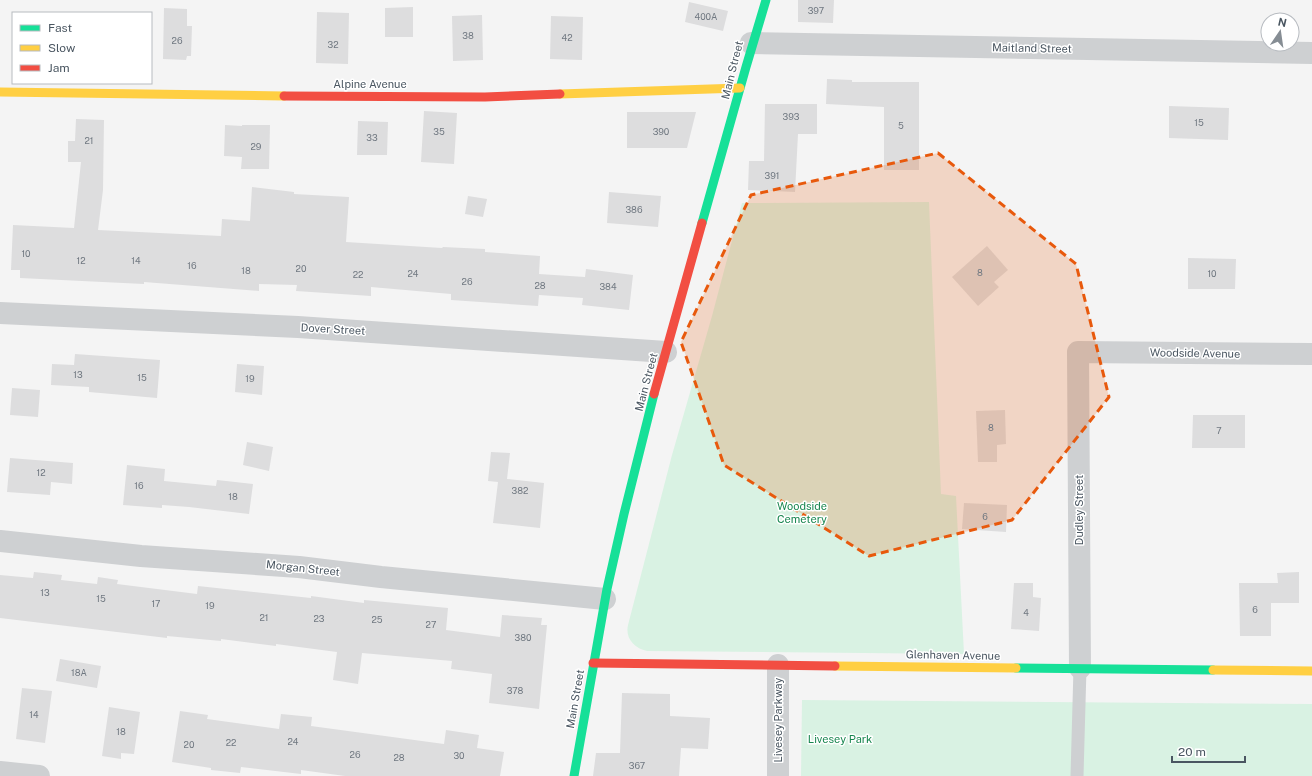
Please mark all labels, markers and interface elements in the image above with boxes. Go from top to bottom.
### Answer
house number: 397 [808,5,824,16]
house number: 400A [694,11,718,22]
legend [12,12,152,84]
north arrow [1260,12,1300,52]
text: N [1277,15,1288,29]
text: Fast [48,21,73,35]
house number: 38 [462,30,474,41]
house number: 42 [561,32,573,43]
house number: 26 [172,35,183,46]
house number: 32 [327,39,339,50]
street label: Main Street [719,40,745,100]
text: Slow [48,41,76,55]
street label: Maitland Street [992,41,1072,55]
text: Jam [48,61,70,75]
street label: Alpine Avenue [333,78,407,90]
house number: 393 [783,111,800,122]
house number: 15 [1194,117,1204,128]
house number: 5 [898,120,904,131]
house number: 35 [433,126,445,137]
house number: 390 [653,126,670,137]
house number: 33 [366,132,378,143]
house number: 21 [84,135,94,146]
house number: 29 [251,141,262,152]
house number: 391 [765,170,779,181]
house number: 386 [626,204,643,215]
house number: 10 [21,248,31,259]
house number: 12 [76,255,86,266]
house number: 14 [131,255,141,266]
house number: 16 [187,260,197,271]
house number: 20 [296,263,307,274]
house number: 18 [241,265,251,276]
house number: 8 [977,267,983,278]
house number: 24 [407,268,419,279]
house number: 10 [1207,268,1217,279]
house number: 22 [353,269,363,280]
house number: 26 [462,276,473,287]
house number: 28 [534,280,546,291]
house number: 384 [599,281,617,292]
street label: Dover Street [300,321,366,337]
street label: Woodside Avenue [1150,346,1240,360]
street label: Main Street [632,352,660,412]
house number: 13 [73,369,83,380]
house number: 15 [137,372,147,383]
house number: 19 [245,373,255,384]
house number: 8 [988,422,994,433]
house number: 7 [1216,425,1222,436]
house number: 12 [36,467,46,478]
street label: Dudley Street [1073,475,1085,545]
house number: 16 [134,480,144,491]
house number: 382 [512,485,528,496]
house number: 18 [228,491,238,502]
park label: Woodside Cemetery [777,500,827,525]
house number: 6 [982,511,988,522]
street label: Morgan Street [266,558,340,578]
house number: 13 [40,587,50,598]
house number: 15 [96,593,106,604]
house number: 17 [151,598,161,609]
house number: 19 [205,600,215,611]
house number: 6 [1252,604,1258,615]
house number: 4 [1023,607,1029,618]
house number: 21 [259,612,269,623]
house number: 23 [313,613,325,624]
house number: 25 [371,614,383,625]
house number: 27 [426,619,436,630]
house number: 380 [515,632,532,643]
street label: Glenhaven Avenue [906,648,1000,662]
house number: 18A [71,667,88,678]
street label: Main Street [564,669,586,729]
street label: Livesey Parkway [772,677,784,762]
house number: 378 [507,685,523,696]
house number: 14 [29,709,39,720]
house number: 18 [116,726,126,737]
park label: Livesey Park [808,733,872,745]
house number: 24 [287,736,299,747]
house number: 22 [226,737,236,748]
scale bar [1172,738,1245,764]
house number: 20 [184,739,195,750]
text: 20 m [1178,745,1206,759]
house number: 26 [350,749,361,760]
house number: 30 [453,750,465,761]
house number: 28 [393,752,405,763]
house number: 367 [629,760,645,771]

